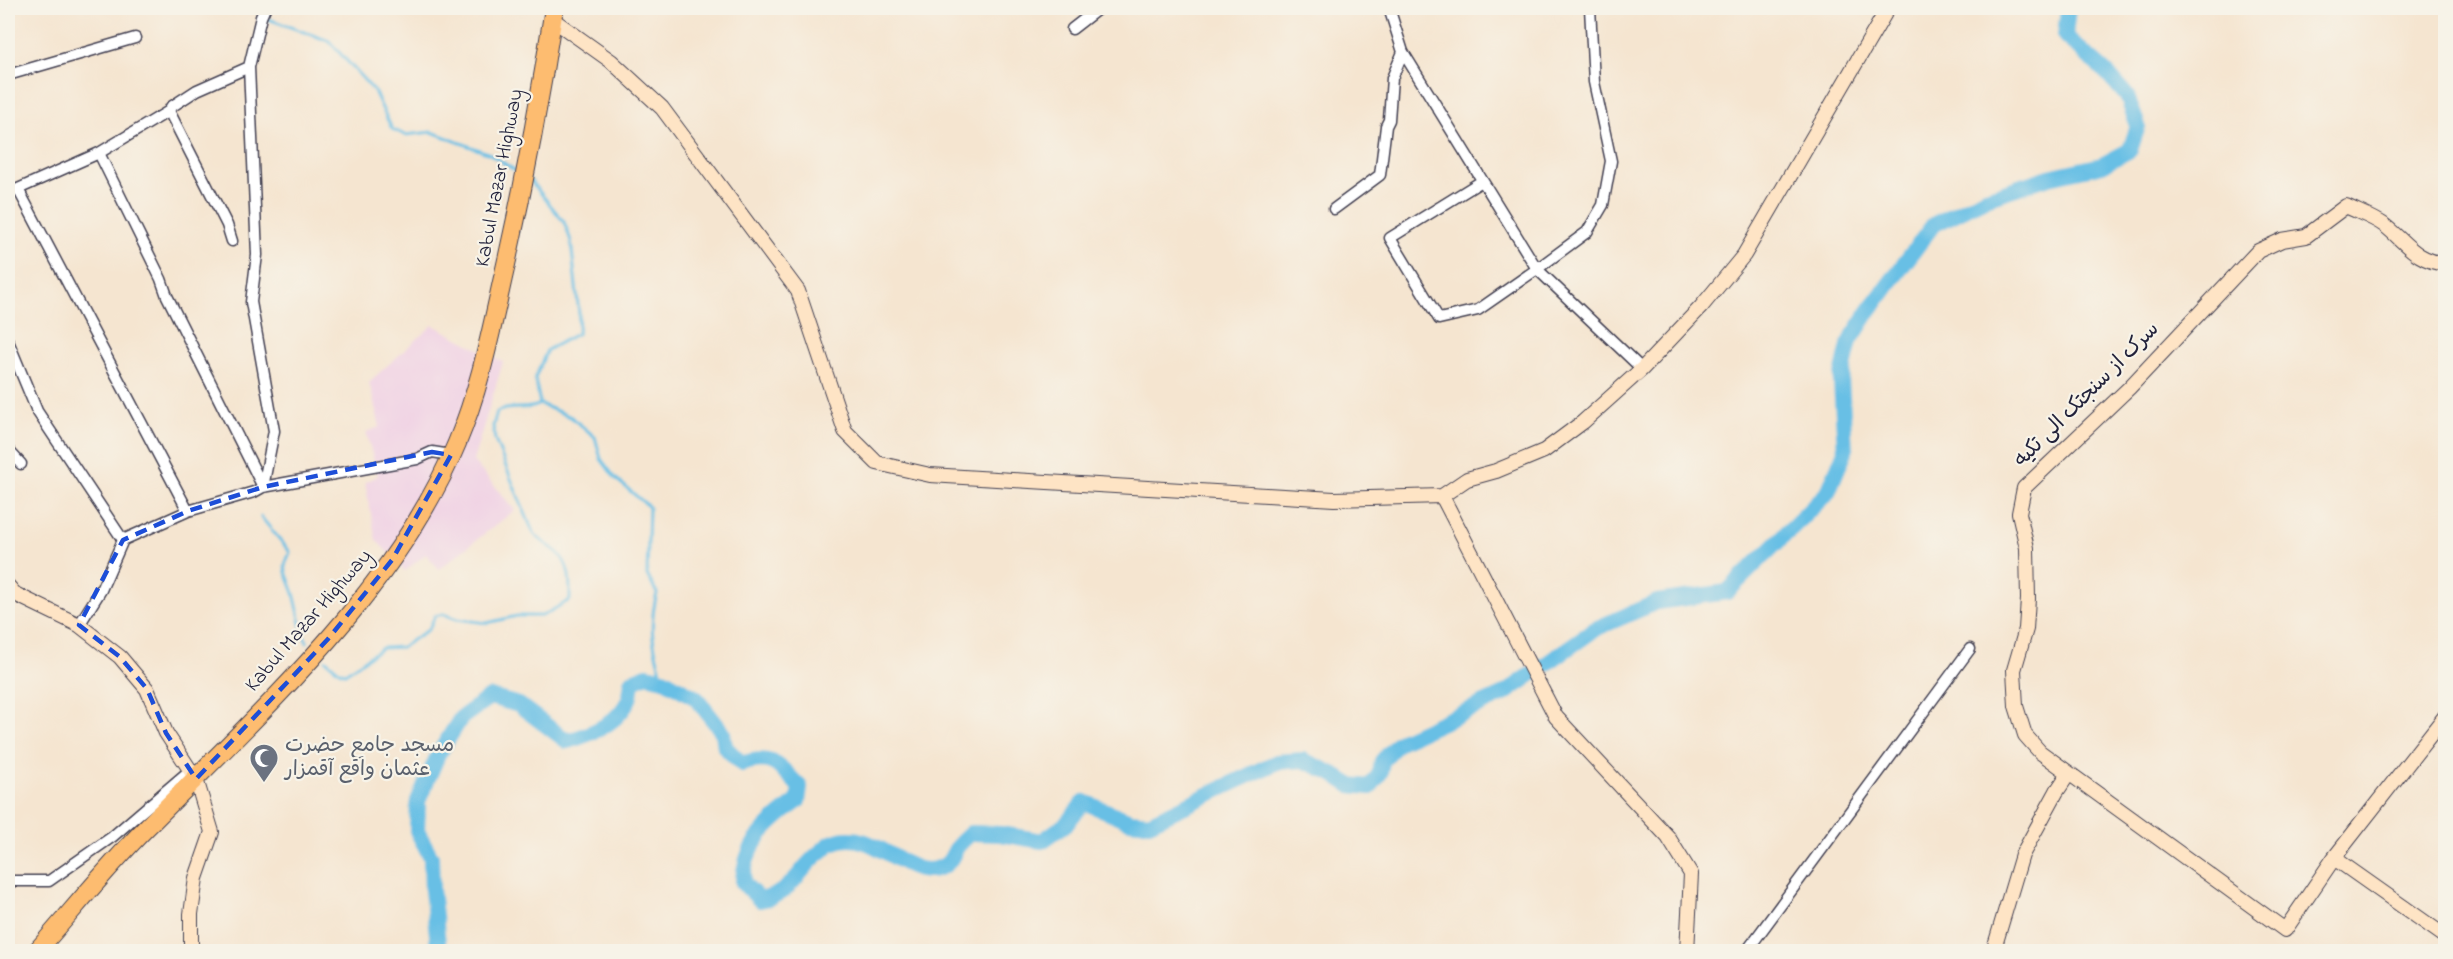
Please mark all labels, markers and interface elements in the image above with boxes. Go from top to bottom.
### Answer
street label: Kabul Mazar Highway [468,86,534,270]
street label: سرک از سنجتک الی تکیه [2007,315,2167,475]
street label: Kabul Mazar Highway [238,543,381,700]
place label: مسجد جامع حضرت عثمان واقع آقمزار [283,731,454,785]
mosque icon: مسجد جامع حضرت عثمان واقع آقمزار [248,742,280,784]

